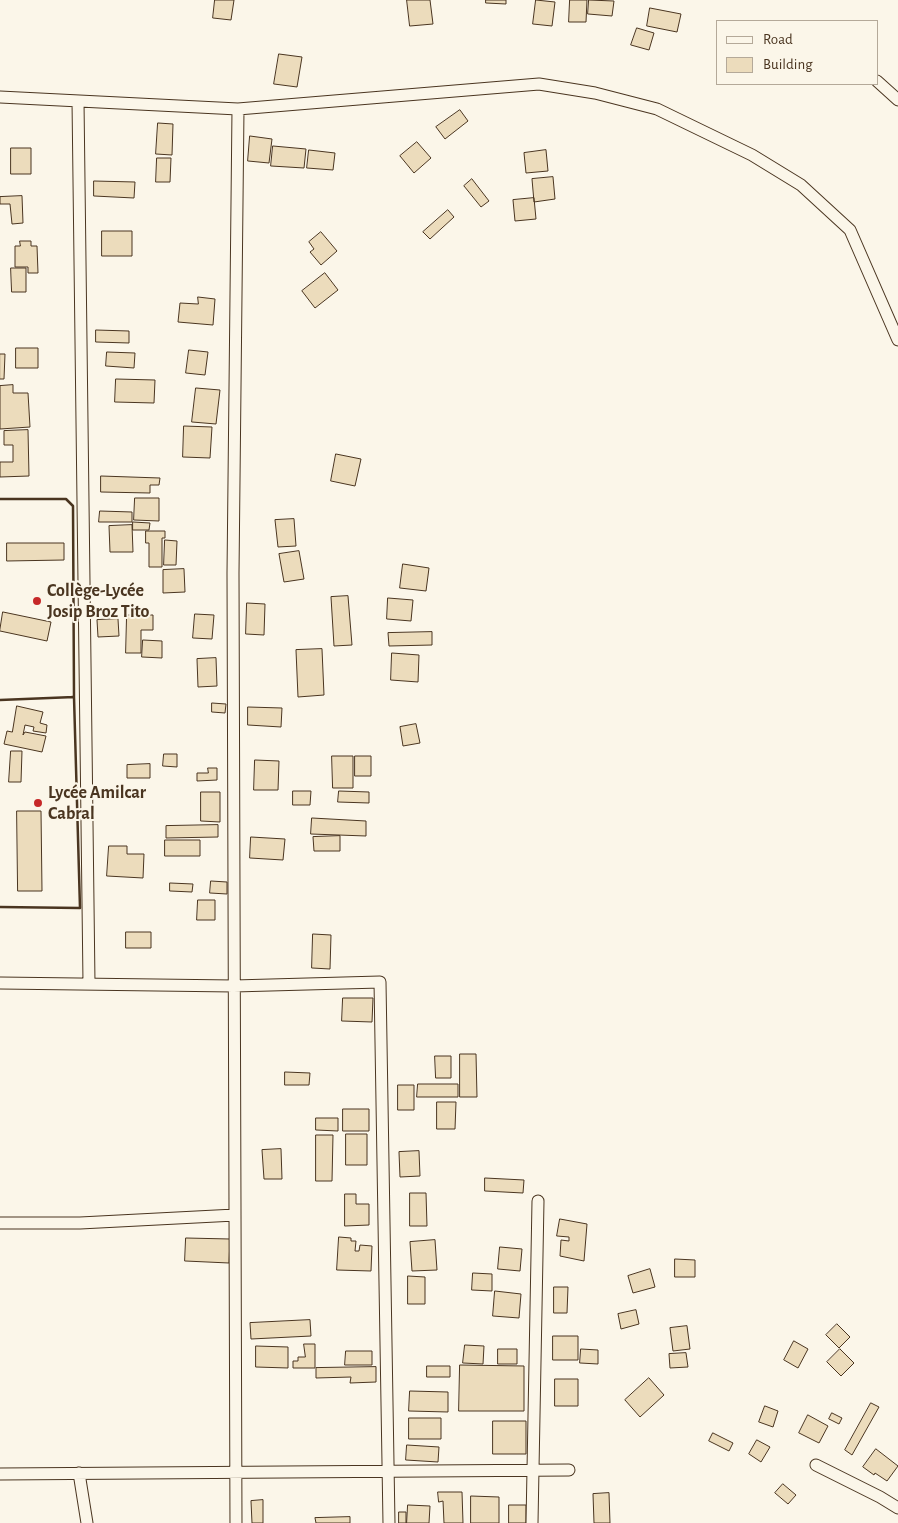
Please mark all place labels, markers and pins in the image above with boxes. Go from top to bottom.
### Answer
place label: Collège-Lycée Josip Broz Tito [47,580,149,622]
marker: Collège-Lycée Josip Broz Tito [31,595,43,607]
place label: Lycée Amilcar Cabral [48,782,146,824]
marker: Lycée Amilcar Cabral [32,797,44,809]

